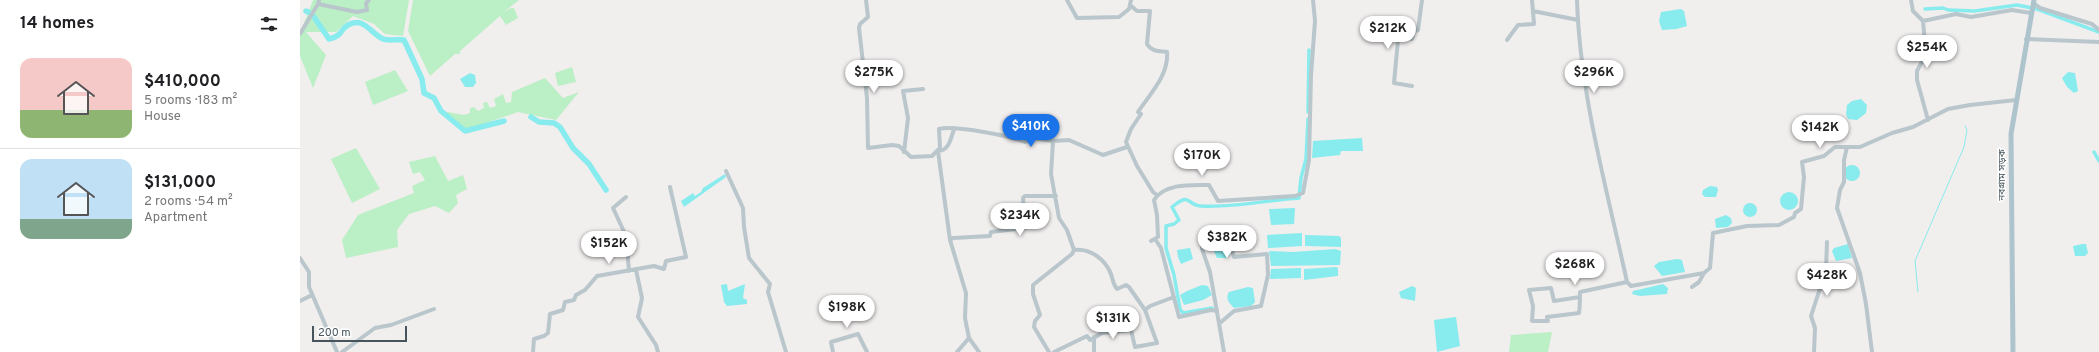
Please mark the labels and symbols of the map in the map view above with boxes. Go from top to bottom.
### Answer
pin: $212K [1360,16,1416,50]
pin: $254K [1899,35,1955,69]
pin: $275K [846,60,902,94]
pin: $296K [1566,60,1622,94]
pin: $410K [1003,114,1059,148]
pin: $142K [1792,115,1848,149]
pin: $170K [1174,143,1230,177]
street label: নবগ্রাম সড়ক [1996,148,2009,202]
pin: $234K [992,203,1048,237]
pin: $382K [1199,225,1255,259]
pin: $152K [581,231,637,265]
pin: $268K [1547,252,1603,286]
pin: $428K [1799,263,1855,297]
pin: $198K [819,295,875,329]
pin: $131K [1085,306,1141,340]
scale bar [312,324,407,343]

